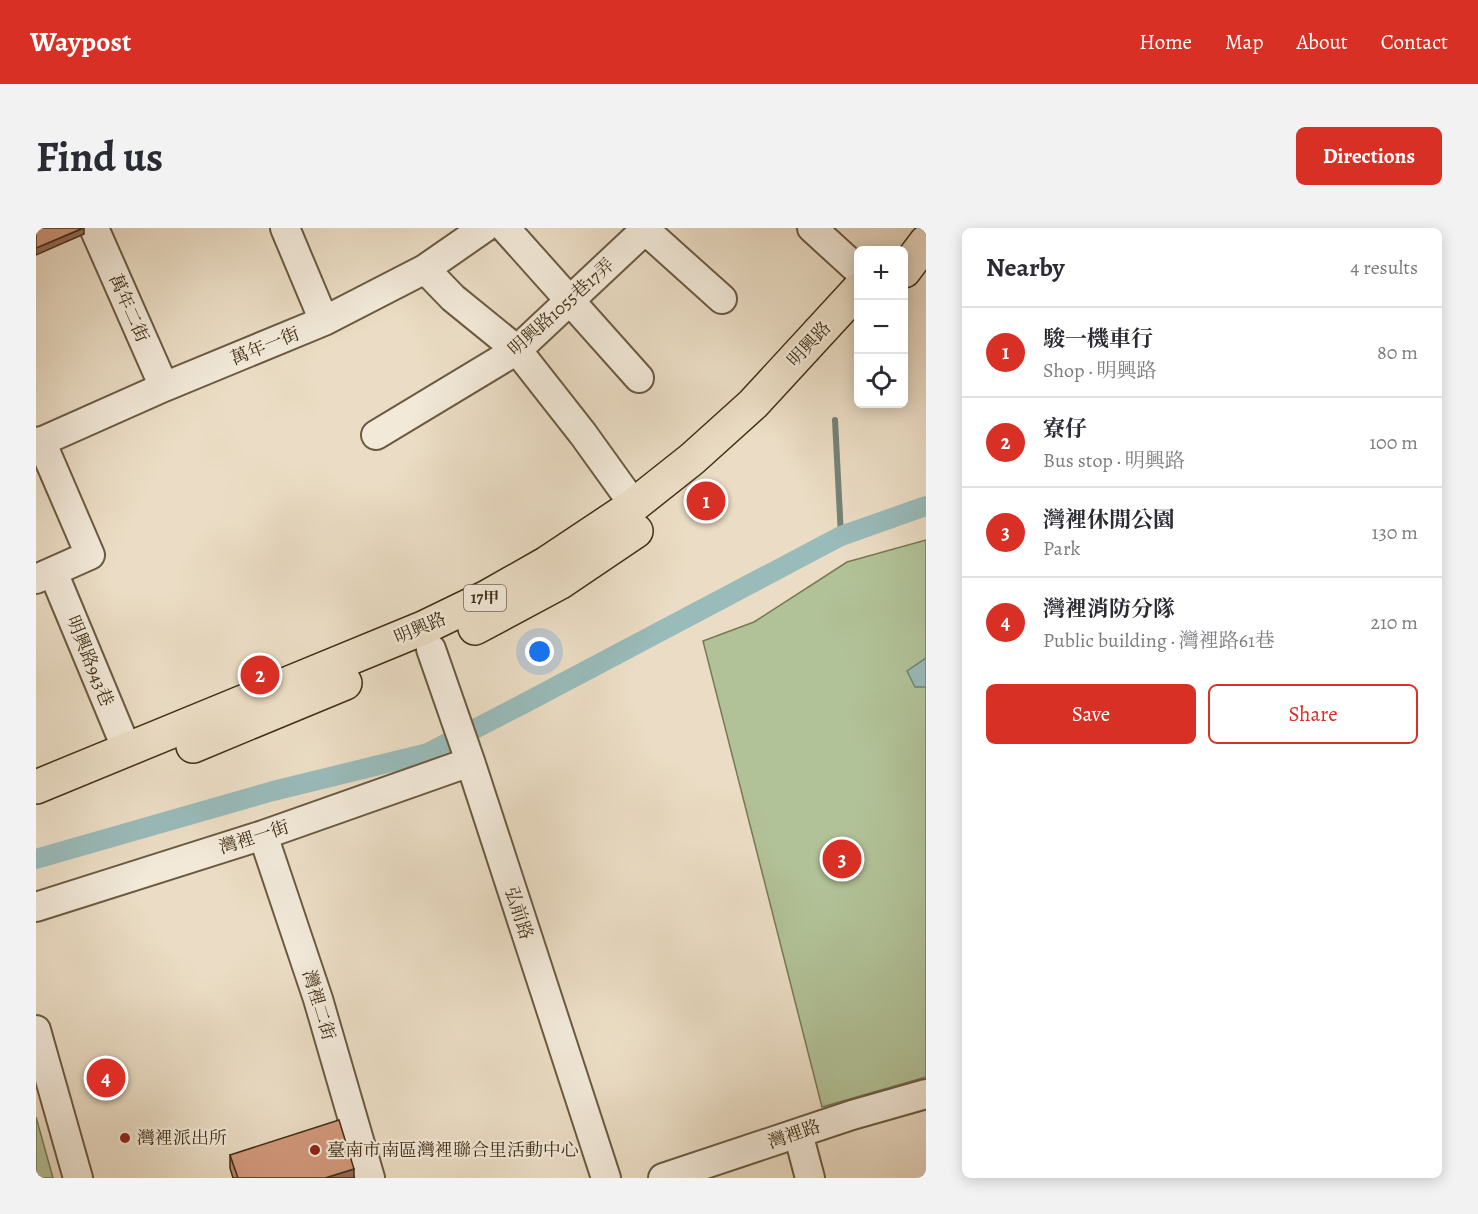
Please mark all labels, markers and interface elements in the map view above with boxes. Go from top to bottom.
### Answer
text: Waypost [30,23,131,61]
text: Home [1139,28,1192,56]
text: Map [1225,28,1263,56]
text: About [1296,28,1348,56]
text: Contact [1381,28,1448,56]
button: Directions [1296,127,1442,185]
text: Find us [36,128,163,185]
map controls [854,246,908,408]
button: + [854,246,908,300]
text: Nearby [986,250,1065,285]
street label: 明興路1055巷17弄 [503,253,619,361]
text: 4 results [1350,254,1418,281]
street label: 萬年二街 [103,270,155,346]
button: − [854,300,908,354]
street label: 明興路 [782,316,836,372]
street label: 萬年一街 [227,321,303,371]
text: 駿一機車行 [1043,324,1153,354]
text: 1 [1002,339,1009,366]
text: 80 m [1377,339,1418,366]
button: locate [854,354,908,408]
text: Shop · 明興路 [1043,357,1156,384]
text: 寮仔 [1043,414,1087,444]
text: 2 [1001,429,1010,456]
text: 100 m [1369,429,1418,456]
text: Bus stop · 明興路 [1043,447,1185,474]
pin: 1 [686,478,726,524]
text: 灣裡休閒公園 [1043,505,1175,535]
text: 3 [1001,519,1010,546]
text: 130 m [1372,519,1418,546]
text: Park [1043,535,1081,562]
road number: 17甲 [464,585,506,611]
text: 灣裡消防分隊 [1043,594,1175,624]
street label: 明興路 [390,606,450,650]
text: 4 [1001,609,1010,636]
text: 210 m [1370,609,1418,636]
street label: 明興路943巷 [61,612,119,710]
text: Public building · 灣裡路61巷 [1043,627,1275,654]
your location [525,637,554,666]
pin: 2 [240,652,280,698]
button: Save [986,684,1196,744]
button: Share [1208,684,1418,744]
street label: 灣裡一街 [216,814,292,860]
pin: 3 [822,836,862,882]
street label: 弘前路 [499,884,539,942]
street label: 灣裡二街 [297,967,341,1043]
pin: 4 [86,1056,126,1100]
street label: 灣裡路 [765,1114,823,1154]
place label: 灣裡派出所 [137,1126,227,1150]
marker: 灣裡派出所 [118,1131,132,1145]
place label: 臺南市南區灣裡聯合里活動中心 [327,1138,579,1162]
marker: 臺南市南區灣裡聯合里活動中心 [308,1143,322,1157]

